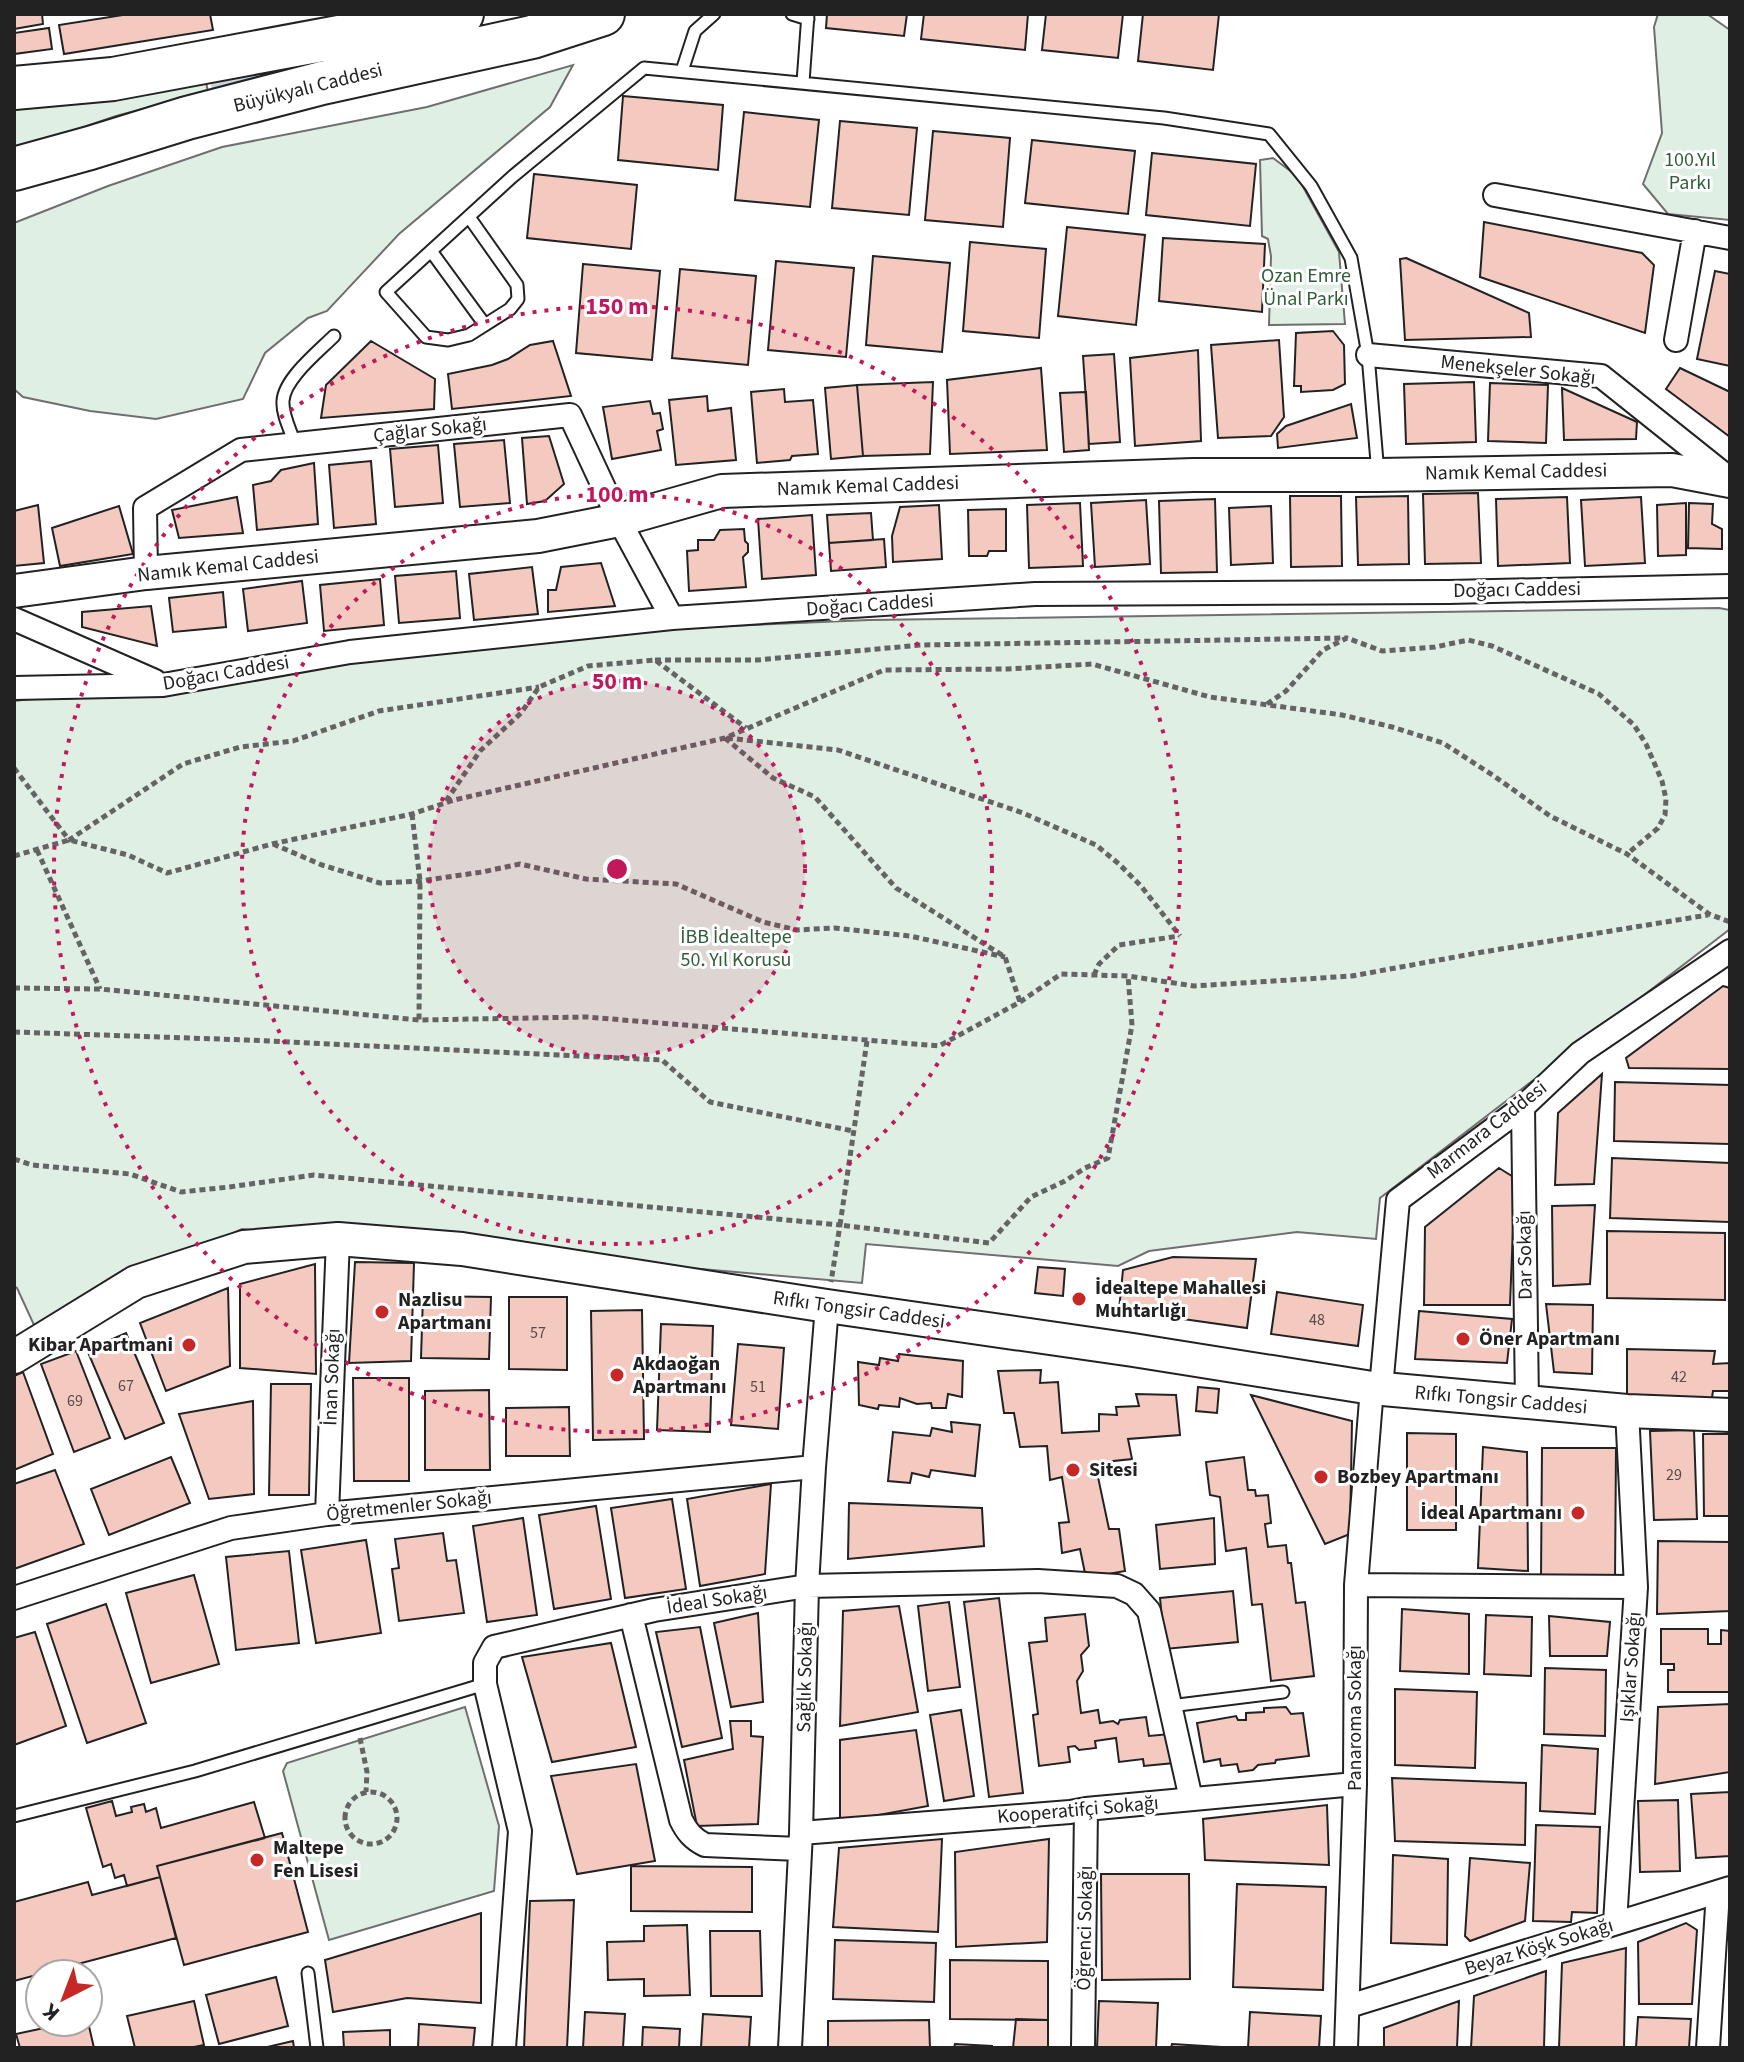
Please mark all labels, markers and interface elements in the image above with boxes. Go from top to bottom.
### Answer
street label: Büyükyalı Caddesi [231,56,385,120]
park label: 100.Yıl Parkı [1664,146,1716,197]
park label: Ozan Emre Ünal Parkı [1261,262,1351,313]
text: 150 m [585,289,649,324]
street label: Menekşeler Sokağı [1439,348,1597,392]
street label: Çağlar Sokağı [372,410,488,450]
street label: Namık Kemal Caddesi [1425,456,1607,488]
street label: Namık Kemal Caddesi [776,469,960,503]
text: 100 m [585,477,649,512]
street label: Namık Kemal Caddesi [136,543,320,589]
street label: Doğacı Caddesi [1453,575,1581,605]
street label: Doğacı Caddesi [805,587,935,623]
street label: Doğacı Caddesi [161,648,291,698]
text: 50 m [592,664,642,699]
centre of rings [603,855,631,883]
park label: İBB İdealtepe 50. Yıl Korusu [680,923,792,974]
street label: Marmara Caddesi [1421,1074,1553,1186]
street label: Dar Sokağı [1510,1210,1540,1300]
place label: İdealtepe Mahallesi Muhtarlığı [1095,1274,1266,1325]
street label: Rıfkı Tongsir Caddesi [771,1284,947,1336]
place label: Nazlisu Apartmanı [397,1286,492,1337]
marker: İdealtepe Mahallesi Muhtarlığı [1070,1290,1088,1308]
marker: Nazlisu Apartmanı [373,1303,391,1321]
house number: 48 [1309,1309,1325,1331]
house number: 57 [530,1322,546,1344]
place label: Öner Apartmanı [1479,1325,1620,1353]
street label: İnan Sokağı [316,1328,348,1426]
marker: Öner Apartmanı [1454,1330,1472,1348]
place label: Kibar Apartmani [28,1331,173,1359]
marker: Kibar Apartmani [180,1336,198,1354]
place label: Akdaoğan Apartmanı [632,1350,727,1401]
marker: Akdaoğan Apartmanı [608,1366,626,1384]
house number: 42 [1671,1366,1687,1388]
house number: 67 [118,1375,134,1397]
house number: 51 [750,1376,766,1398]
street label: Rıfkı Tongsir Caddesi [1413,1378,1589,1422]
house number: 69 [67,1390,83,1412]
place label: Sitesi [1089,1456,1138,1484]
marker: Sitesi [1064,1461,1082,1479]
place label: Bozbey Apartmanı [1337,1463,1499,1491]
house number: 29 [1666,1464,1682,1486]
marker: Bozbey Apartmanı [1312,1468,1330,1486]
street label: Öğretmenler Sokağı [325,1483,493,1529]
place label: İdeal Apartmanı [1421,1499,1562,1527]
marker: İdeal Apartmanı [1569,1504,1587,1522]
street label: İdeal Sokağı [665,1578,769,1622]
street label: Işıklar Sokağı [1613,1611,1649,1723]
street label: Sağlık Sokağı [790,1621,820,1733]
street label: Panaroma Sokağı [1341,1645,1369,1791]
street label: Kooperatifçi Sokağı [996,1789,1160,1831]
place label: Maltepe Fen Lisesi [273,1834,358,1885]
marker: Maltepe Fen Lisesi [248,1851,266,1869]
street label: Öğrenci Sokağı [1070,1865,1100,1991]
street label: Beyaz Köşk Sokağı [1461,1911,1617,1983]
north arrow [24,1958,104,2038]
text: K [35,1995,67,2029]

